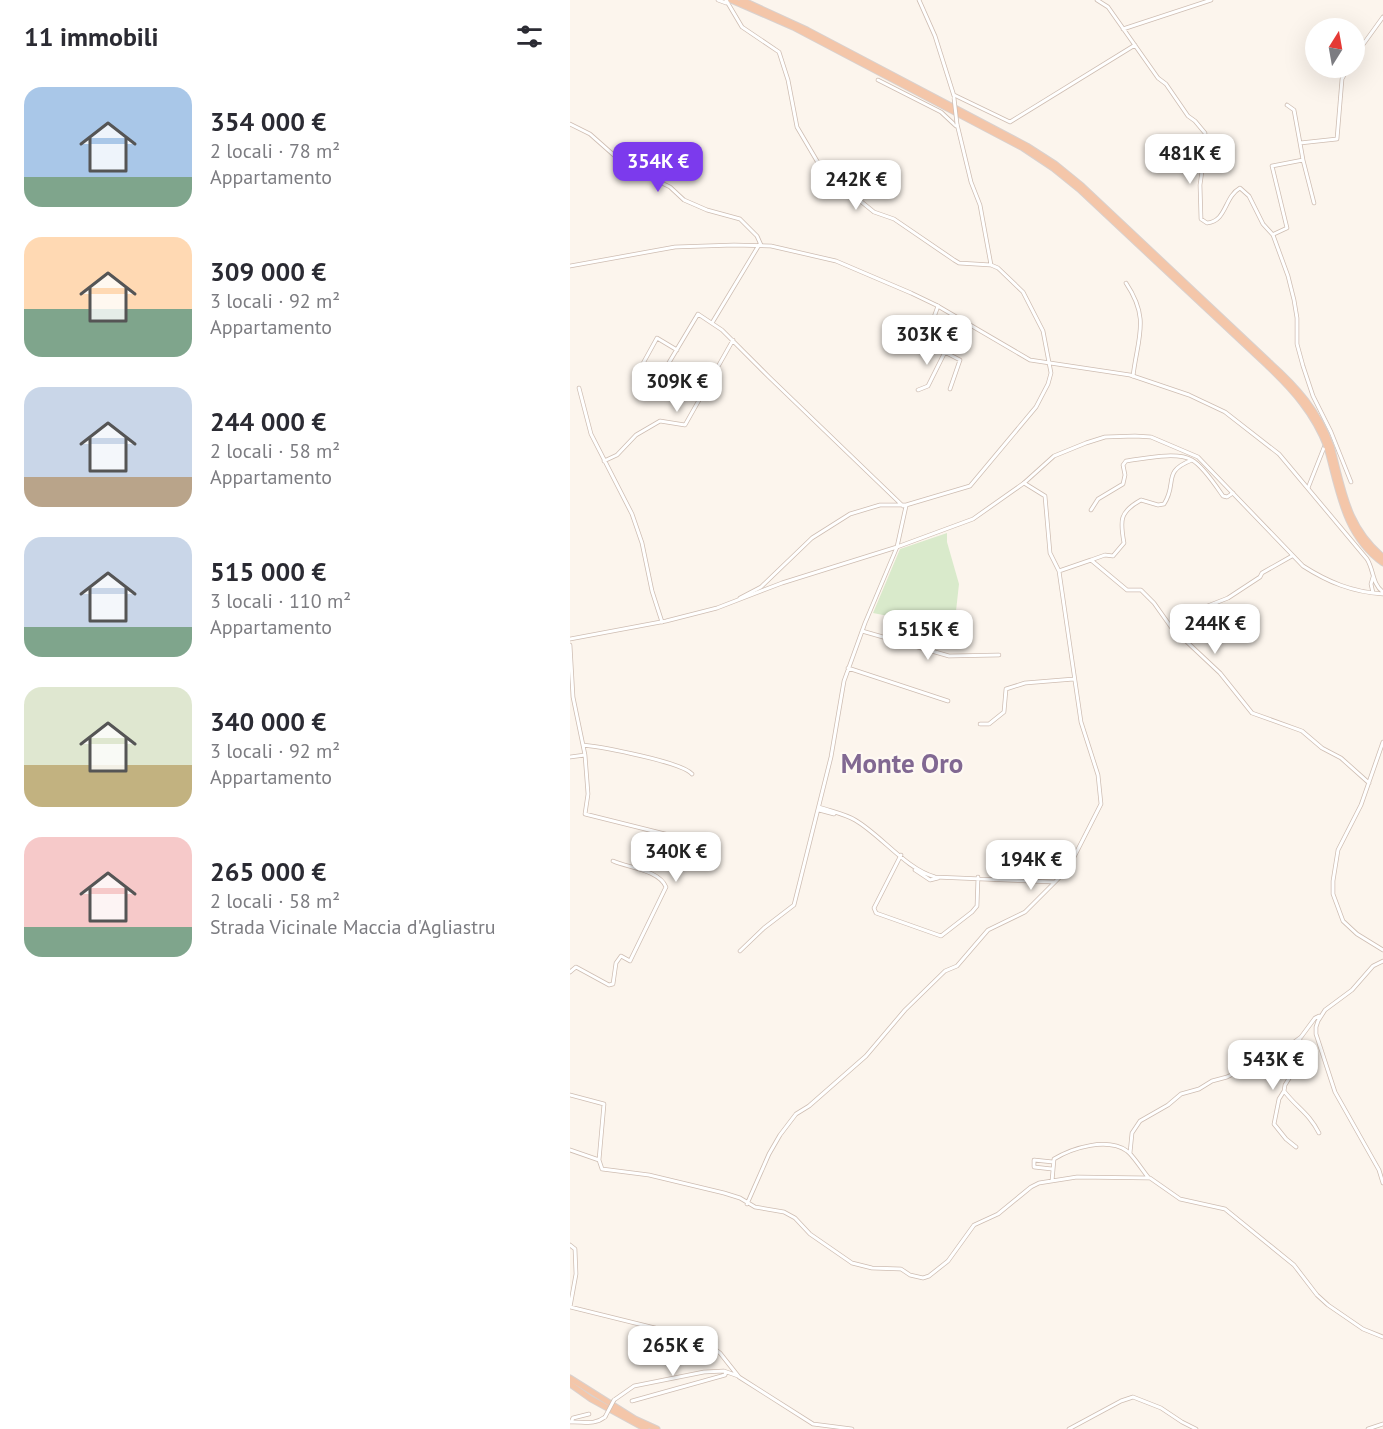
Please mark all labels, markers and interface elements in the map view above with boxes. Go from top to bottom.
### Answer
north arrow [1305,18,1365,78]
map controls [1305,18,1365,78]
text: 11 immobili [24,20,158,53]
icon: filters [513,20,546,53]
text: 354 000 € [210,105,326,138]
icon: home [72,111,144,183]
pin: 481K € [1141,134,1239,185]
text: 2 locali · 78 m² [210,138,340,164]
text: 481K € [1159,140,1221,166]
pin: 354K € [609,142,707,193]
text: 354K € [627,148,689,174]
pin: 242K € [807,160,905,211]
text: Appartamento [210,164,332,190]
text: 242K € [825,166,887,192]
text: 309 000 € [210,255,326,288]
icon: home [72,261,144,333]
text: 3 locali · 92 m² [210,288,340,314]
text: Appartamento [210,314,332,340]
pin: 303K € [878,315,976,366]
text: 303K € [896,321,958,347]
pin: 309K € [628,362,726,413]
text: 309K € [646,368,708,394]
text: 244 000 € [210,405,326,438]
icon: home [72,411,144,483]
text: 2 locali · 58 m² [210,438,340,464]
text: Appartamento [210,464,332,490]
text: 515 000 € [210,555,326,588]
icon: home [72,561,144,633]
text: 3 locali · 110 m² [210,588,351,614]
pin: 244K € [1166,604,1264,655]
pin: 515K € [879,610,977,661]
text: 244K € [1184,610,1246,636]
text: Appartamento [210,614,332,640]
text: 515K € [897,616,959,642]
text: 340 000 € [210,705,326,738]
icon: home [72,711,144,783]
text: 3 locali · 92 m² [210,738,340,764]
district label: Monte Oro [841,746,963,780]
text: Appartamento [210,764,332,790]
pin: 340K € [627,832,725,883]
text: 340K € [645,838,707,864]
pin: 194K € [982,840,1080,891]
text: 194K € [1000,846,1062,872]
text: 265 000 € [210,855,326,888]
icon: home [72,861,144,933]
text: 2 locali · 58 m² [210,888,340,914]
text: Strada Vicinale Maccia d'Agliastru [210,914,496,940]
pin: 543K € [1224,1040,1322,1091]
text: 543K € [1242,1046,1304,1072]
pin: 265K € [624,1326,722,1377]
text: 265K € [642,1332,704,1358]

